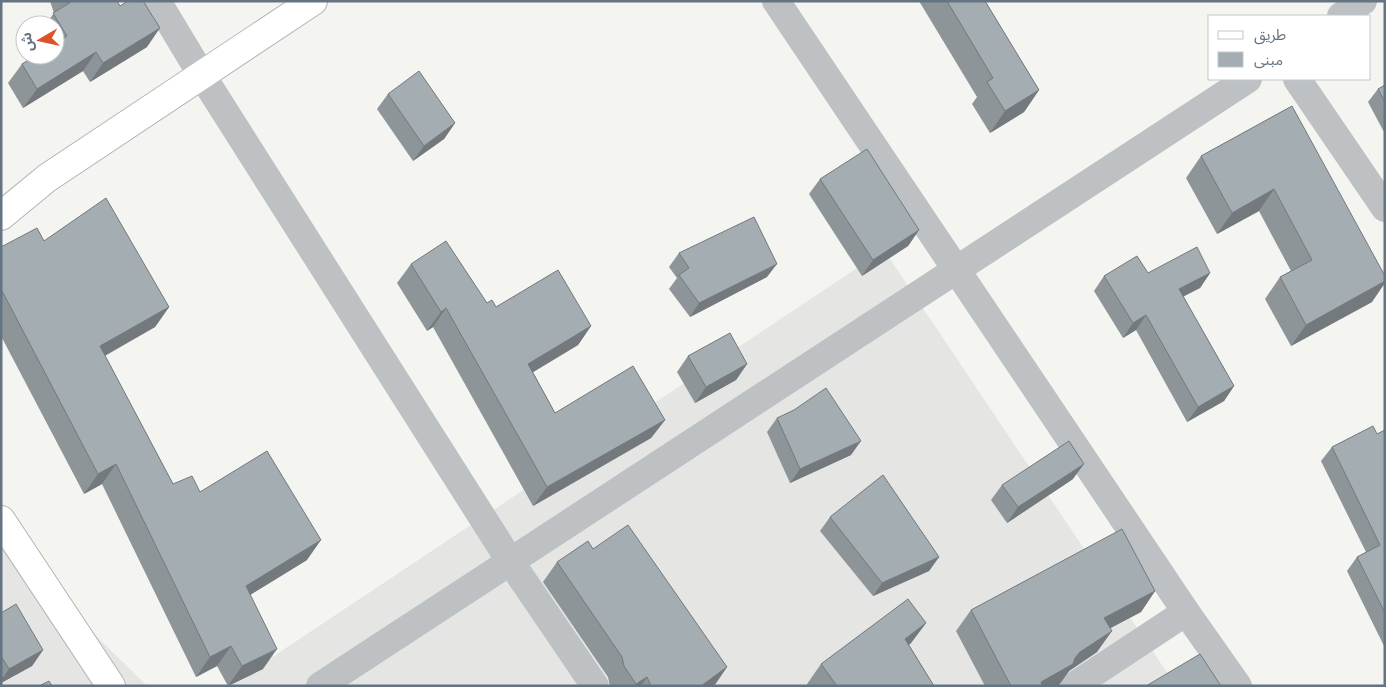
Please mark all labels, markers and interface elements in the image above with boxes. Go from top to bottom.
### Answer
north arrow [15,15,65,65]
legend [1208,15,1371,80]
text: طريق [1254,26,1286,45]
text: ش [18,31,38,53]
text: مبنى [1254,51,1283,70]

